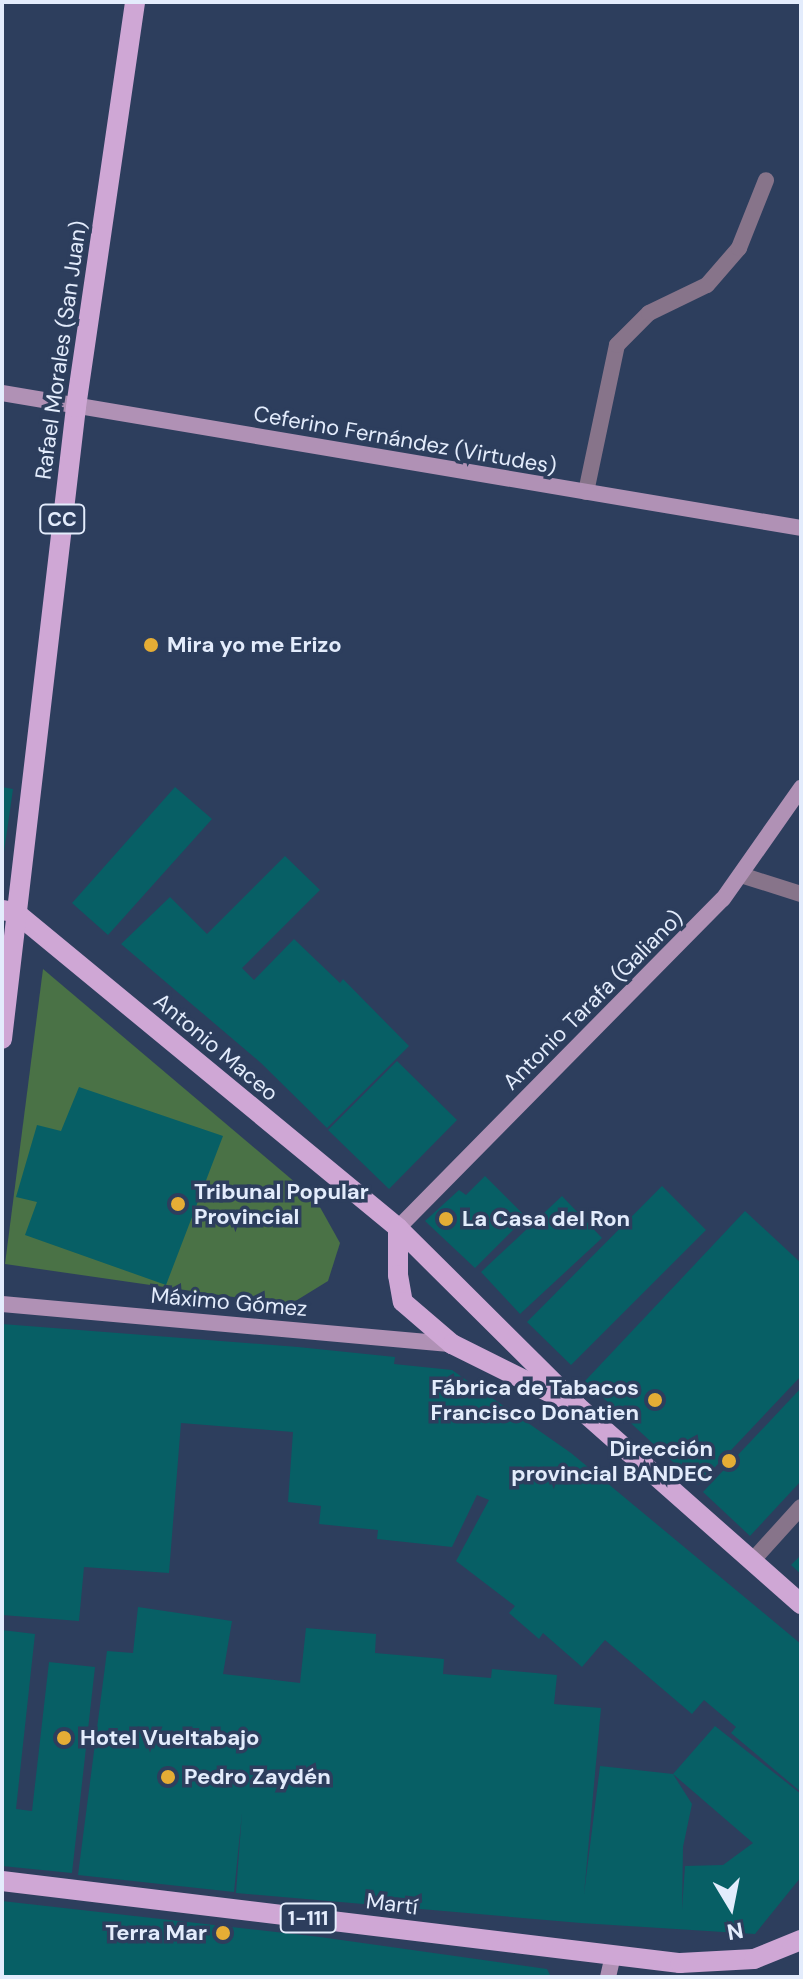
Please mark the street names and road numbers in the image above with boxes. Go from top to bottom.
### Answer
street label: Rafael Morales (San Juan) [30,219,92,481]
street label: Ceferino Fernández (Virtudes) [251,400,559,480]
road number: CC [38,503,86,535]
street label: Antonio Tarafa (Galiano) [498,905,688,1095]
street label: Antonio Maceo [149,987,283,1107]
street label: Máximo Gómez [150,1282,308,1322]
street label: Martí [365,1888,419,1920]
road number: 1-111 [278,1902,338,1934]

